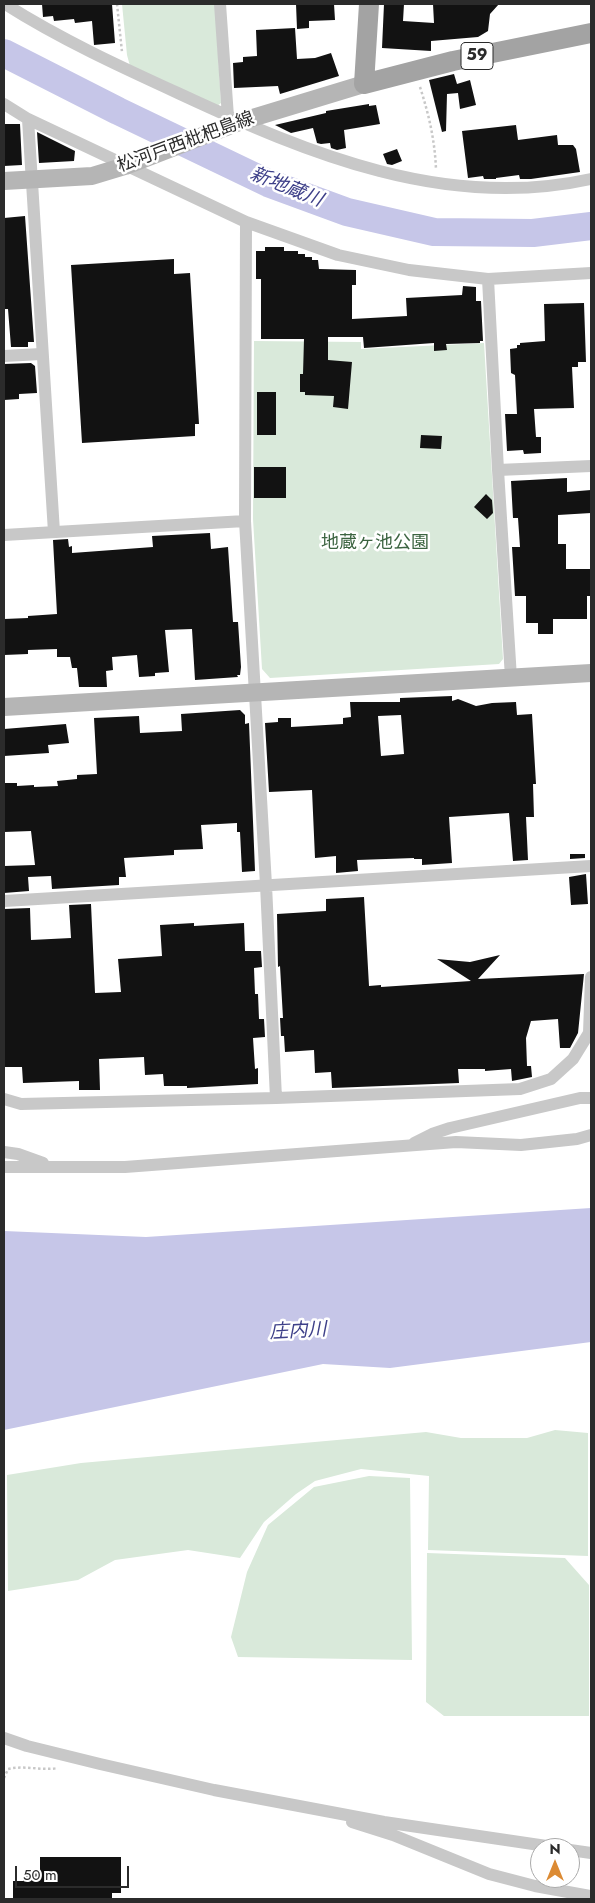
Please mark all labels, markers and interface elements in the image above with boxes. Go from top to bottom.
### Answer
road number: 59 [461,42,493,70]
street label: 松河戸西枇杷島線 [115,108,257,178]
water label: 新地蔵川 [246,163,326,213]
park label: 地蔵ヶ池公園 [321,533,429,555]
water label: 庄内川 [269,1319,327,1345]
north arrow [530,1838,580,1888]
text: N [549,1839,561,1859]
scale bar [18,1856,131,1888]
text: 50 m [23,1864,57,1886]

